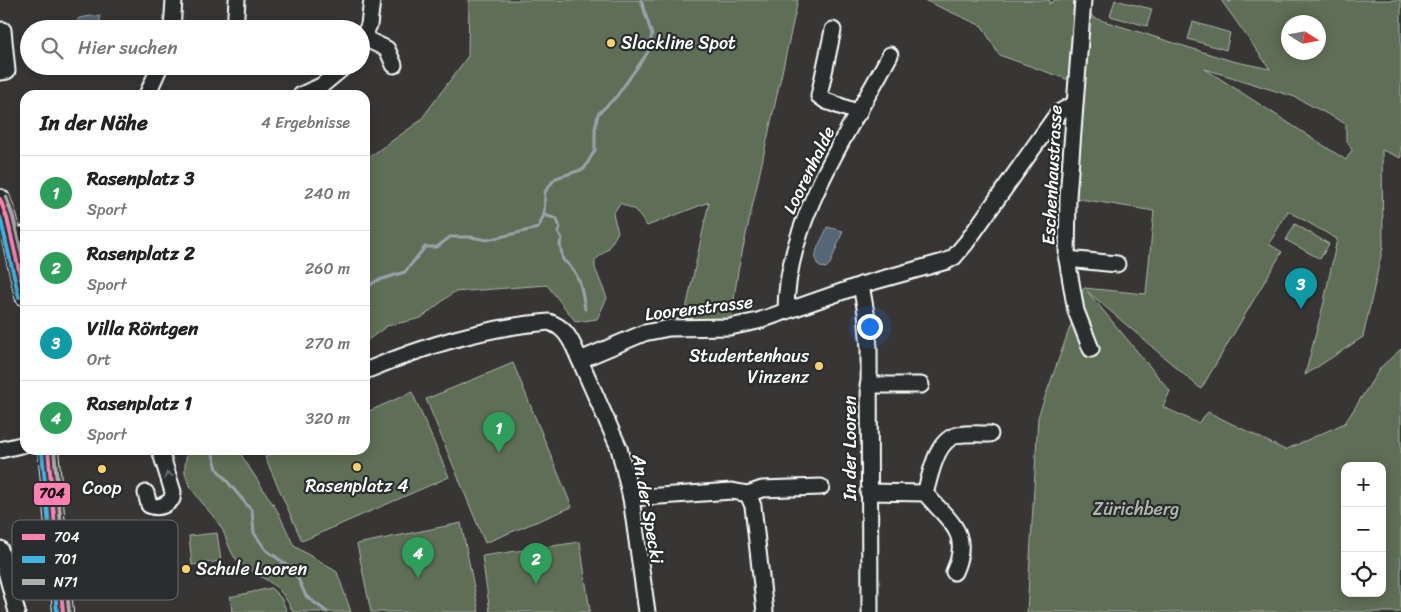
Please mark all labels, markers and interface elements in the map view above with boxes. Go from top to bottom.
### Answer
north arrow [1281,15,1326,60]
search box [20,20,370,75]
place label: Slackline Spot [621,27,736,59]
text: Hier suchen [78,31,178,64]
icon: search [38,34,66,62]
marker: Slackline Spot [605,37,617,49]
text: In der Nähe [40,104,148,142]
street label: Eschenhaustrasse [1032,104,1072,246]
text: 4 Ergebnisse [261,108,350,137]
street label: Loorenhalde [774,120,844,220]
text: Rasenplatz 3 [87,162,195,195]
text: 1 [53,179,59,208]
text: 240 m [304,179,350,208]
text: Sport [87,195,127,224]
text: Rasenplatz 2 [87,237,195,270]
text: 2 [51,254,61,283]
text: 260 m [305,254,350,283]
pin: 3 [1285,268,1317,309]
text: Sport [87,270,127,299]
street label: Loorenstrasse [643,285,755,331]
text: Villa Röntgen [87,312,198,345]
your location [857,314,883,340]
text: 3 [52,329,60,358]
text: 270 m [305,329,350,358]
place label: Studentenhaus Vinzenz [689,340,810,393]
text: Ort [87,345,111,374]
marker: Studentenhaus Vinzenz [813,360,825,372]
text: Rasenplatz 1 [87,387,192,420]
street label: In der Looren [834,395,866,502]
text: 4 [51,404,61,433]
text: 320 m [305,404,350,433]
pin: 1 [483,412,515,453]
text: Sport [87,420,127,449]
street label: An der Specki [622,451,674,567]
marker: Rasenplatz 4 [351,461,363,473]
map controls [1341,462,1386,597]
button: + [1341,462,1386,507]
marker: Coop [96,463,108,475]
place label: Rasenplatz 4 [305,470,409,502]
place label: Coop [82,472,122,504]
one-way arrow [163,472,173,480]
text: 704 [39,481,65,506]
line badge: 704 [33,482,71,506]
park label: Zürichberg [1093,493,1179,525]
button: − [1341,507,1386,552]
legend [12,520,178,600]
text: 704 [54,525,80,550]
pin: 4 [402,537,434,578]
pin: 2 [520,543,552,584]
text: 701 [54,547,77,572]
button: locate [1341,552,1386,597]
place label: Schule Looren [196,553,307,585]
marker: Schule Looren [180,563,192,575]
text: N71 [54,570,78,595]

